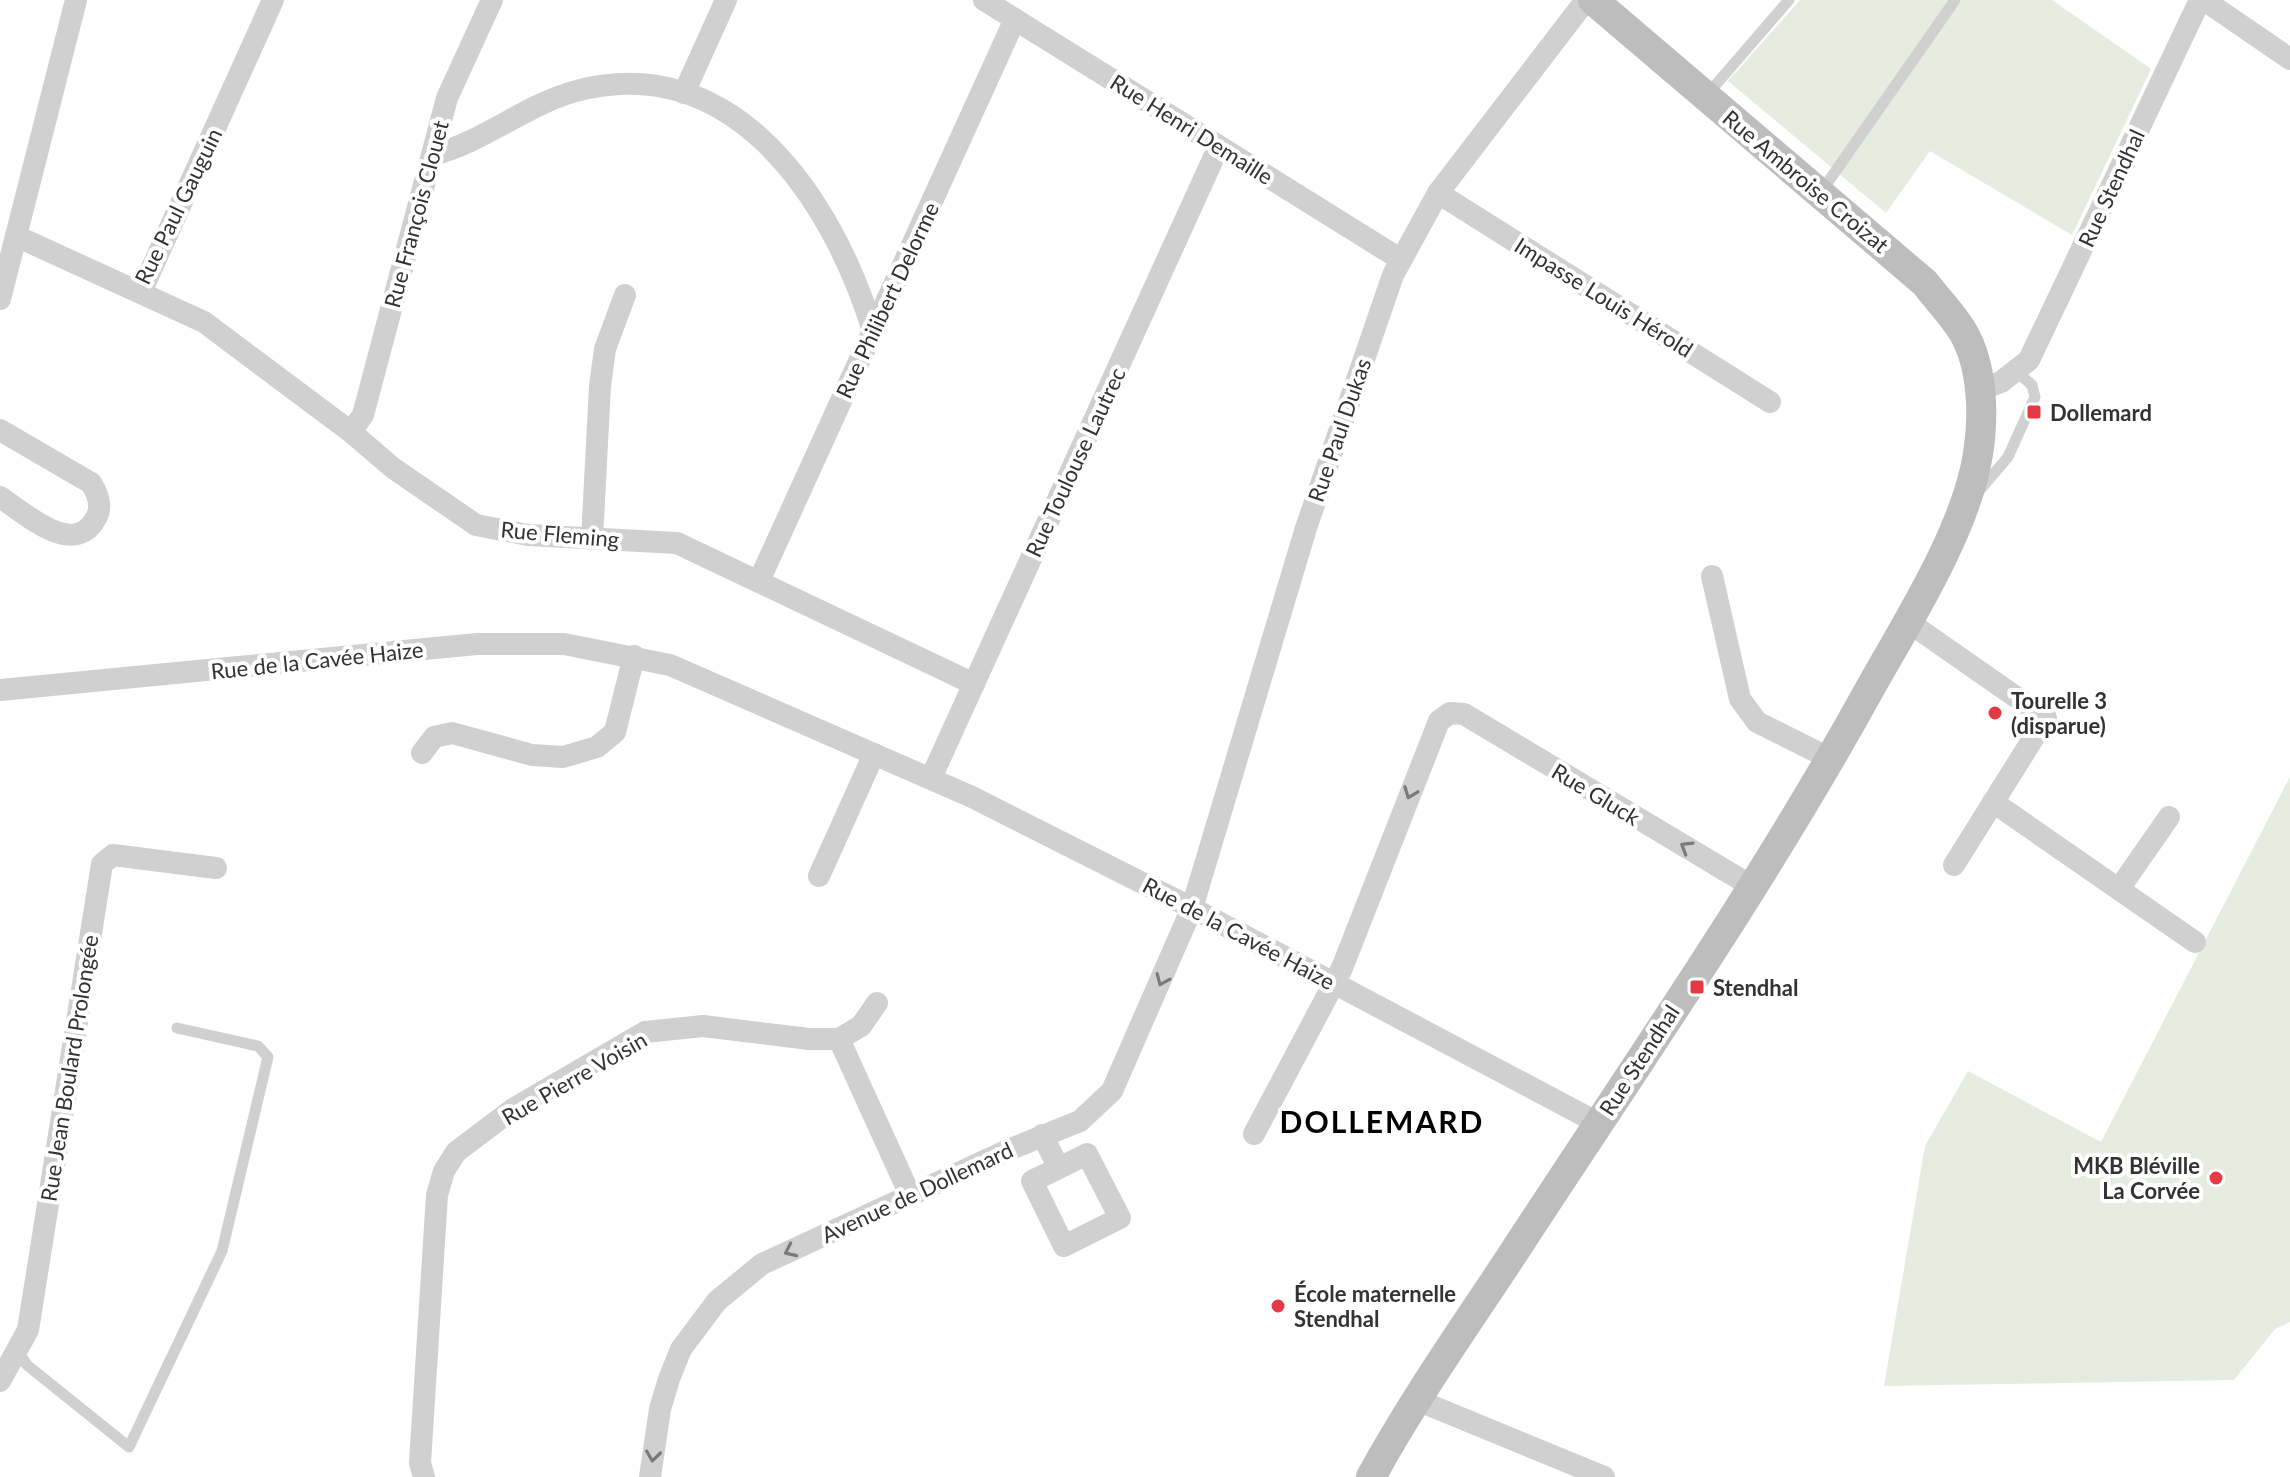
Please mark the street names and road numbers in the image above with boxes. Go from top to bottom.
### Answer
street label: Rue Henri Demaille [1106,68,1278,190]
street label: Rue Ambroise Croizat [1718,104,1894,258]
street label: Rue François Clouet [378,117,454,311]
street label: Rue Paul Gauguin [129,124,227,288]
street label: Rue Stendhal [2072,125,2150,251]
street label: Rue Philibert Delorme [830,198,944,402]
street label: Impasse Louis Hérold [1510,231,1698,363]
street label: Rue Paul Dukas [1302,355,1376,505]
street label: Rue Toulouse Lautrec [1019,363,1131,561]
street label: Rue Fleming [500,515,620,553]
street label: Rue de la Cavée Haize [209,635,425,685]
street label: Rue Gluck [1547,757,1646,831]
street label: Rue de la Cavée Haize [1138,871,1340,995]
street label: Rue Jean Boulard Prolongée [35,933,103,1203]
street label: Rue Stendhal [1593,1000,1685,1120]
street label: Rue Pierre Voisin [497,1026,651,1130]
street label: Avenue de Dollemard [817,1136,1017,1248]

